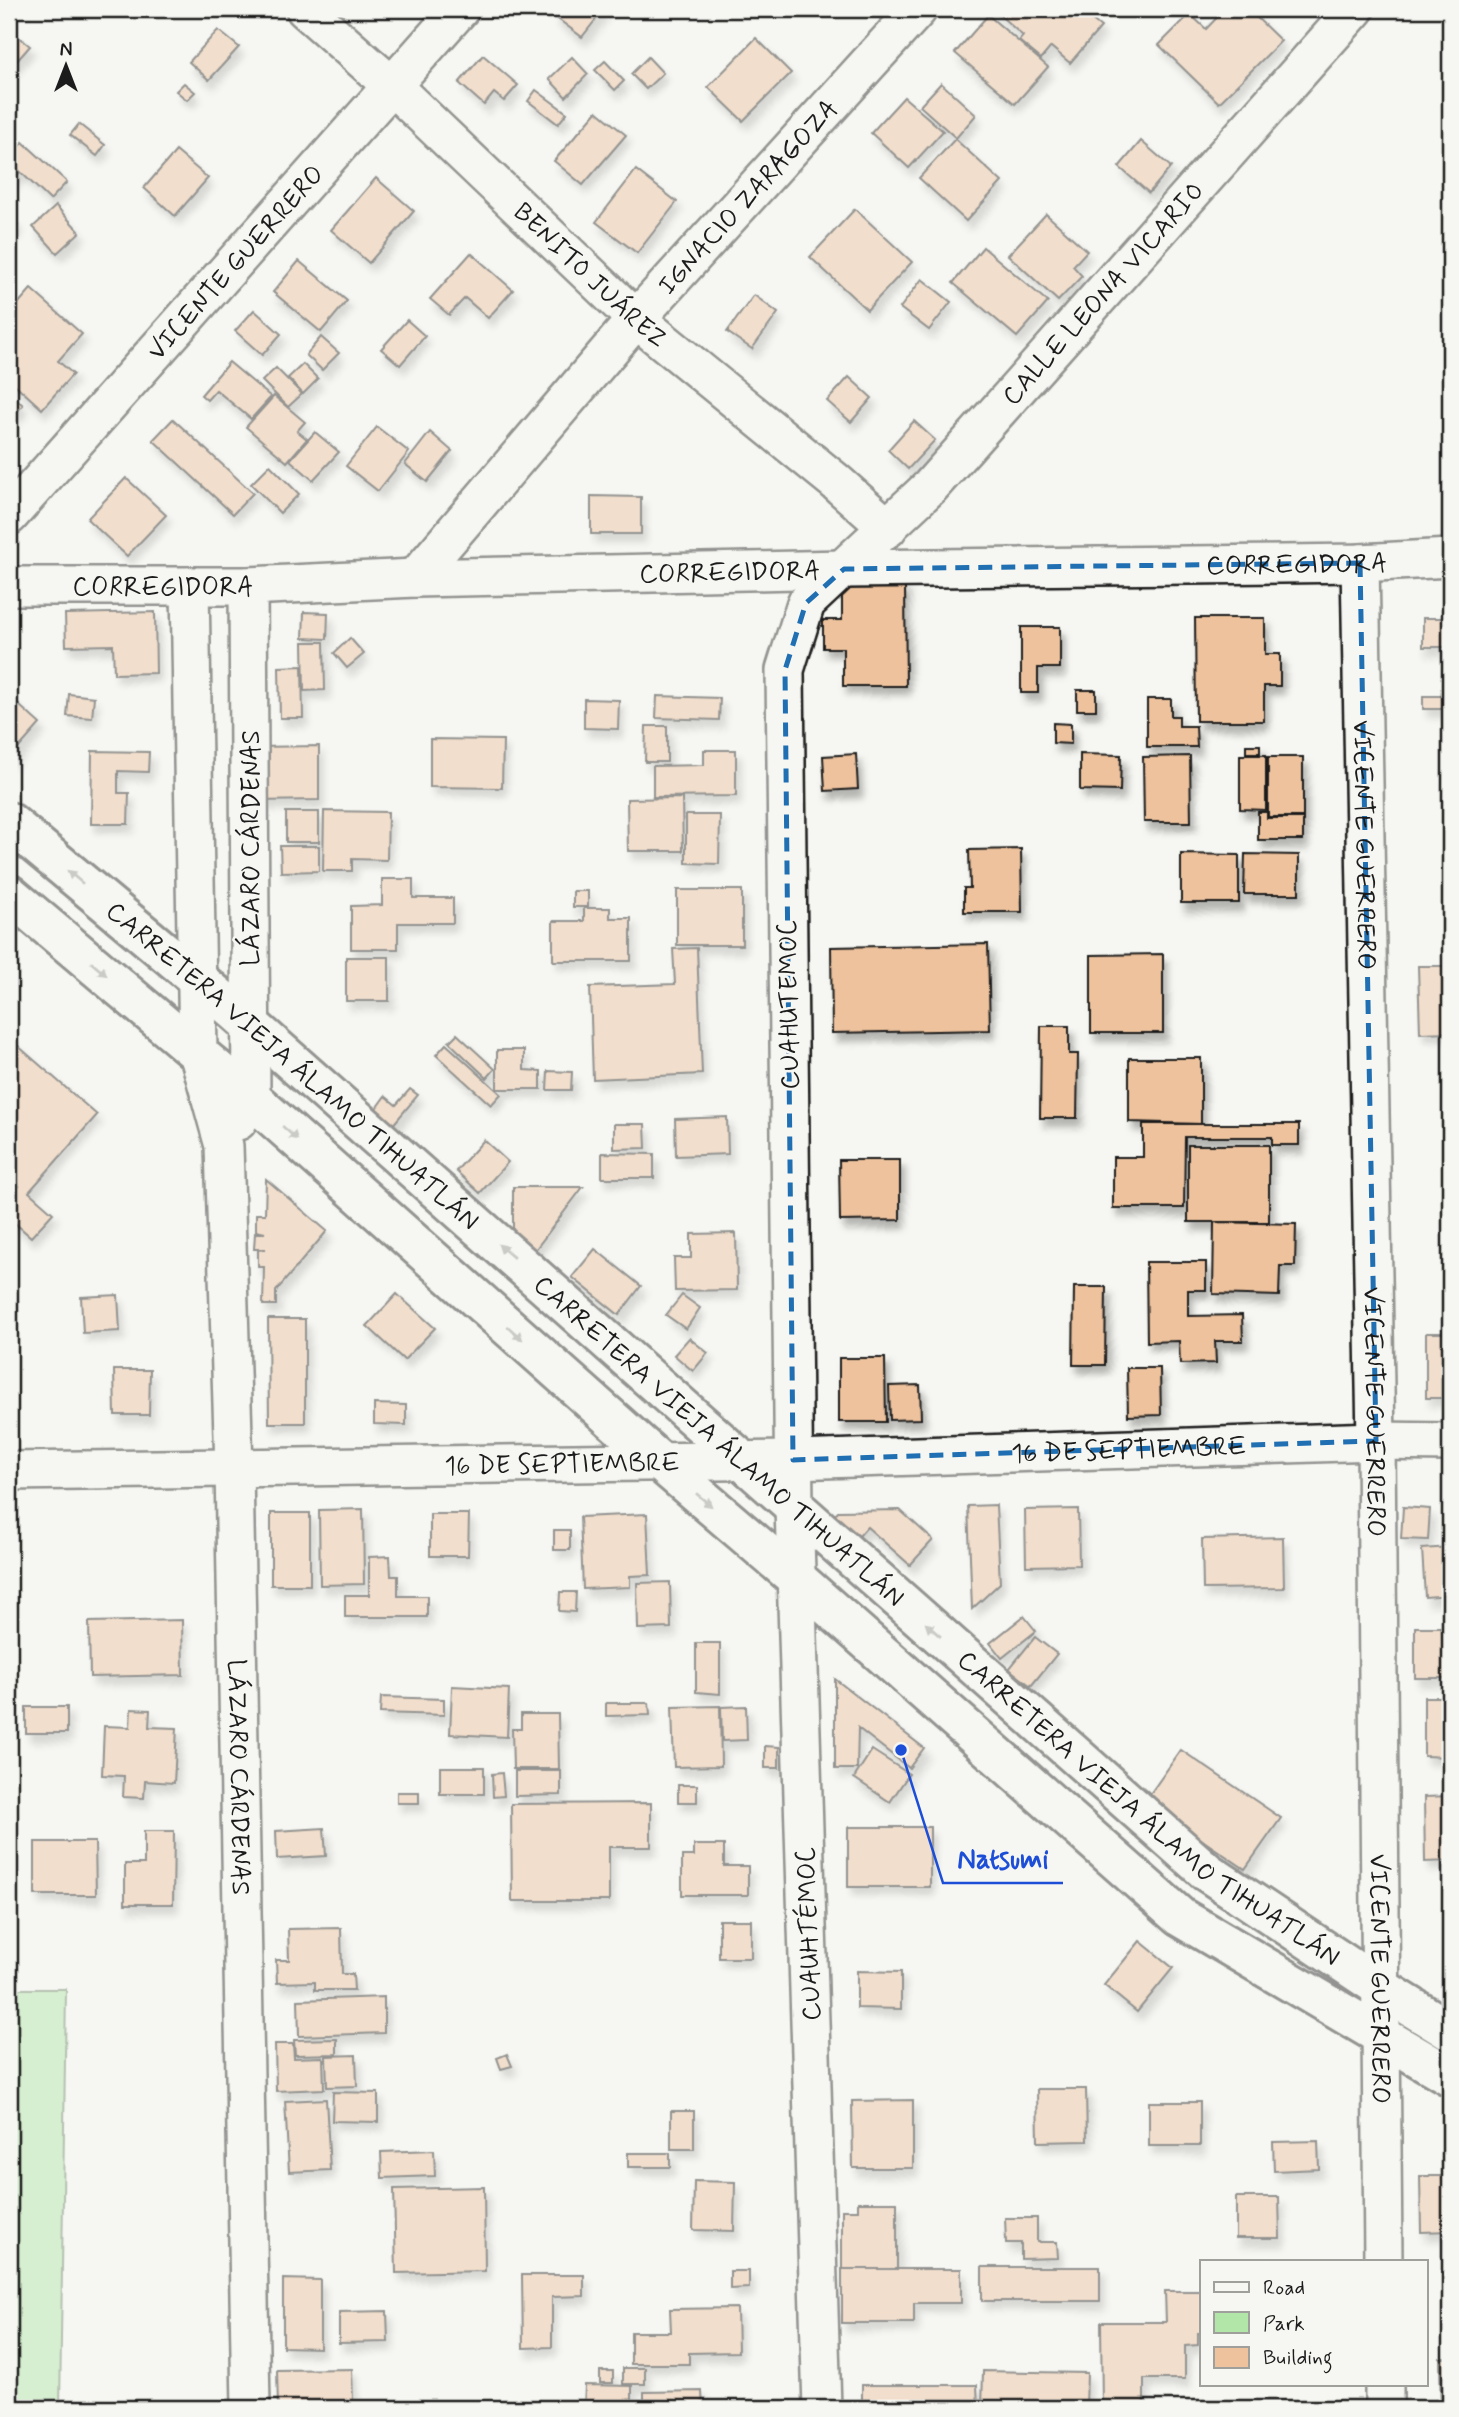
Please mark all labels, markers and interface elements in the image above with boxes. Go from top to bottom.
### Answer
north arrow [32,32,102,102]
text: N [60,38,72,63]
street label: IGNACIO ZARAGOZA [651,93,846,303]
street label: VICENTE GUERRERO [141,158,332,368]
street label: CALLE LEONA VICARIO [996,176,1212,413]
street label: BENITO JUÁREZ [505,196,673,356]
street label: CORREGIDORA [1206,547,1388,584]
street label: CORREGIDORA [639,555,821,592]
street label: CORREGIDORA [73,571,253,605]
street label: VICENTE GUERRERO [1344,719,1382,971]
street label: LÁZARO CÁRDENAS [234,730,269,966]
one-way arrow [67,870,85,885]
street label: CARRETERA VIEJA ÁLAMO TIHUATLÁN [98,895,486,1239]
street label: CUAHUTEMOC [772,920,808,1090]
one-way arrow [90,961,107,976]
one-way arrow [281,1124,298,1140]
one-way arrow [497,1243,515,1259]
street label: CARRETERA VIEJA ÁLAMO TIHUATLÁN [526,1269,911,1615]
street label: VICENTE GUERRERO [1354,1286,1392,1537]
one-way arrow [506,1325,524,1341]
street label: 16 DE SEPTIEMBRE [1011,1430,1247,1472]
street label: 16 DE SEPTIEMBRE [444,1447,680,1484]
one-way arrow [695,1492,712,1507]
one-way arrow [924,1622,942,1638]
street label: CARRETERA VIEJA ÁLAMO TIHUATLÁN [949,1644,1346,1975]
street label: LÁZARO CÁRDENAS [218,1659,257,1896]
callout: Natsumi [943,1834,1063,1883]
text: Natsumi [957,1842,1049,1879]
street label: CUAUHTÉMOC [788,1847,830,2021]
street label: VICENTE GUERRERO [1361,1853,1397,2104]
legend [1200,2260,1428,2386]
text: Road [1263,2274,1305,2302]
text: Park [1263,2310,1305,2338]
text: Building [1263,2344,1333,2374]

